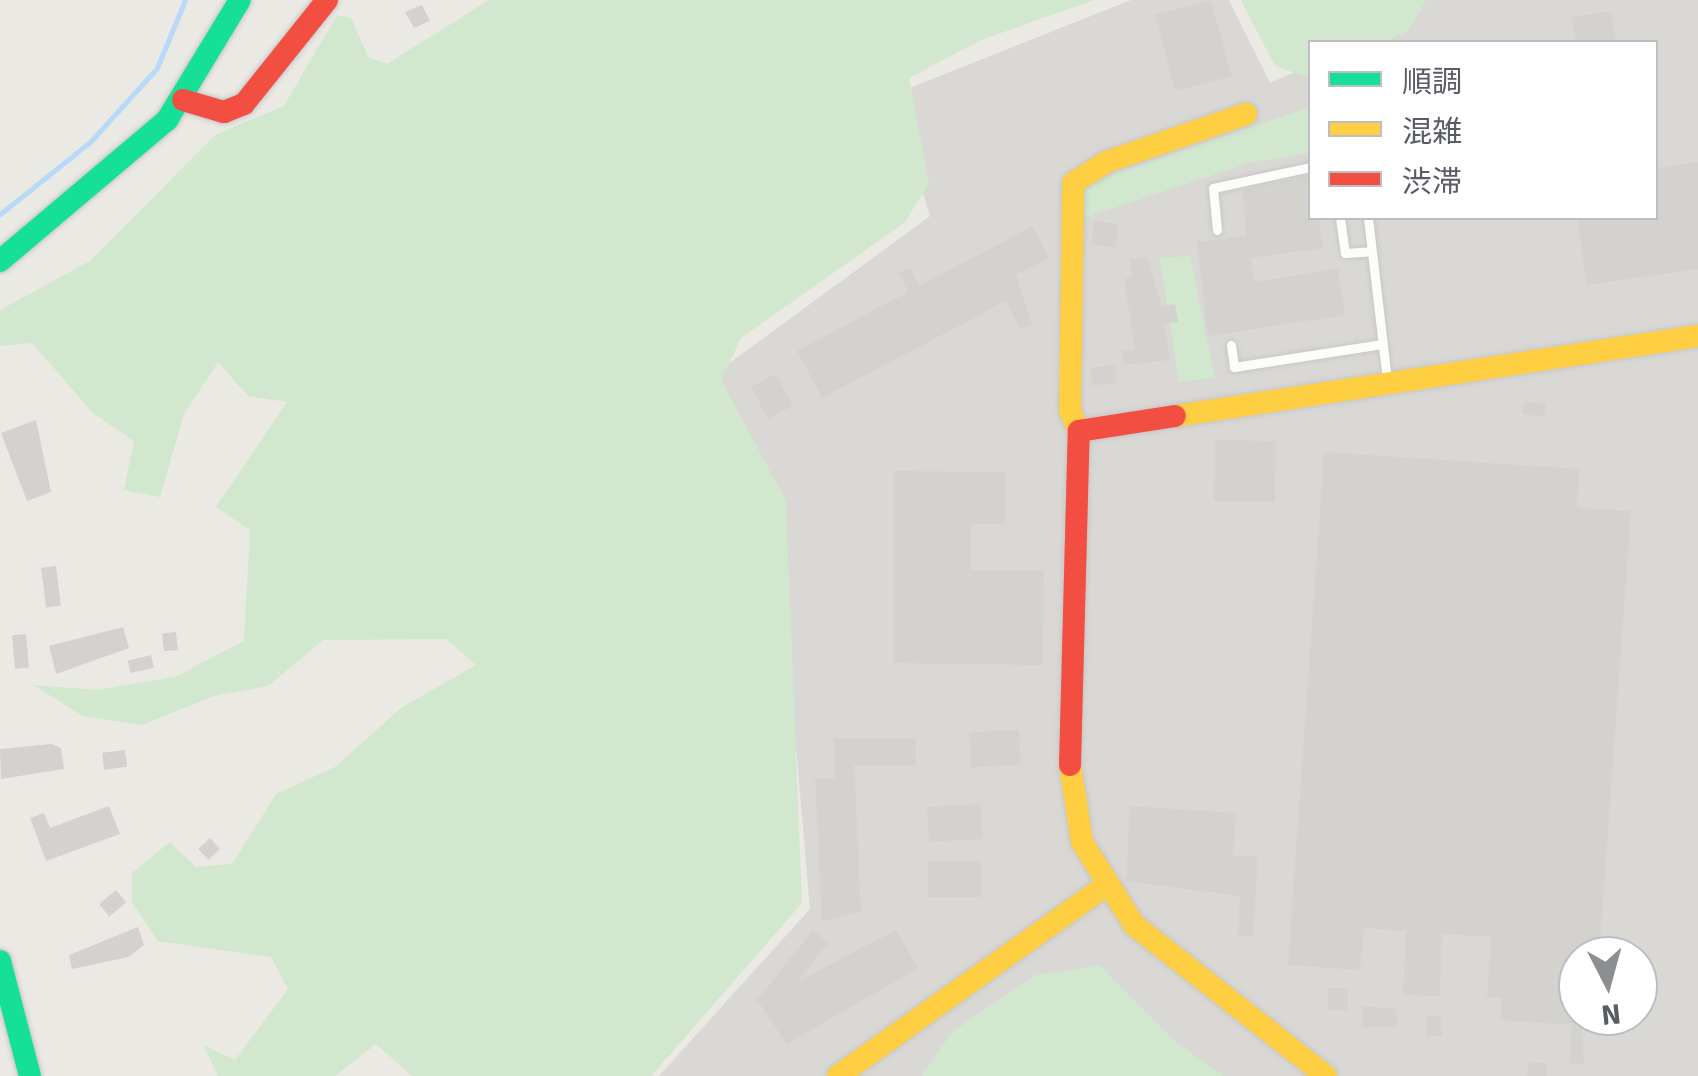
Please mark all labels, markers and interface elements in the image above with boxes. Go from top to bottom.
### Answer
legend [1308,40,1658,220]
text: 順調 [1402,64,1462,101]
text: 混雑 [1402,114,1462,151]
text: 渋滞 [1402,164,1462,201]
north arrow [1558,936,1658,1036]
text: N [1599,996,1622,1032]

